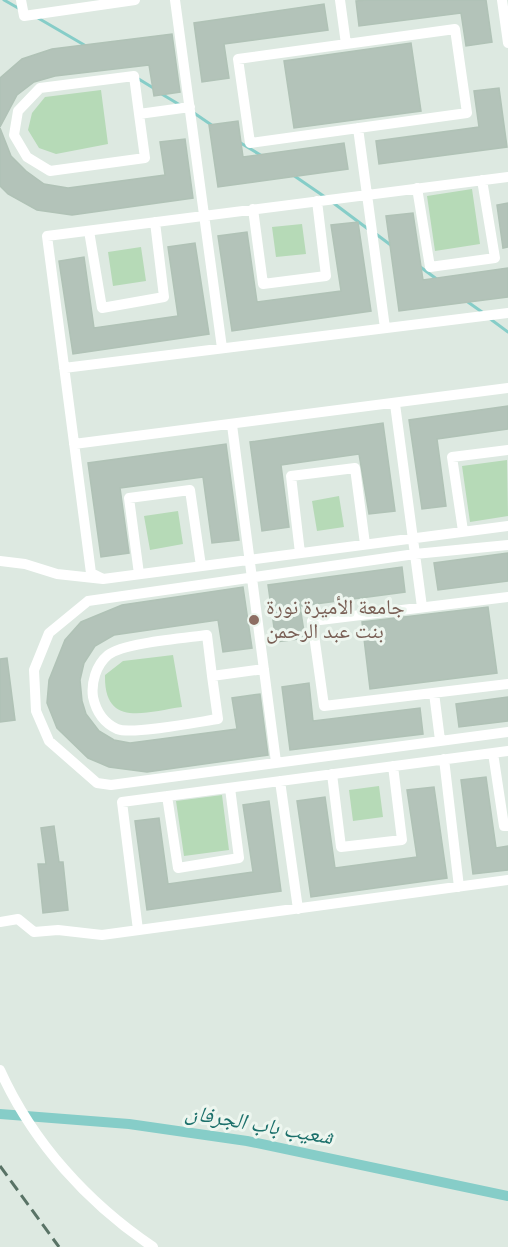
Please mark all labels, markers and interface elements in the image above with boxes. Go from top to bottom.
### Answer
place label: جامعة الأميرة نورة بنت عبد الرحمن [266,595,405,646]
marker: جامعة الأميرة نورة بنت عبد الرحمن [247,613,261,627]
water label: شعيب باب الجرفان [183,1100,336,1153]

